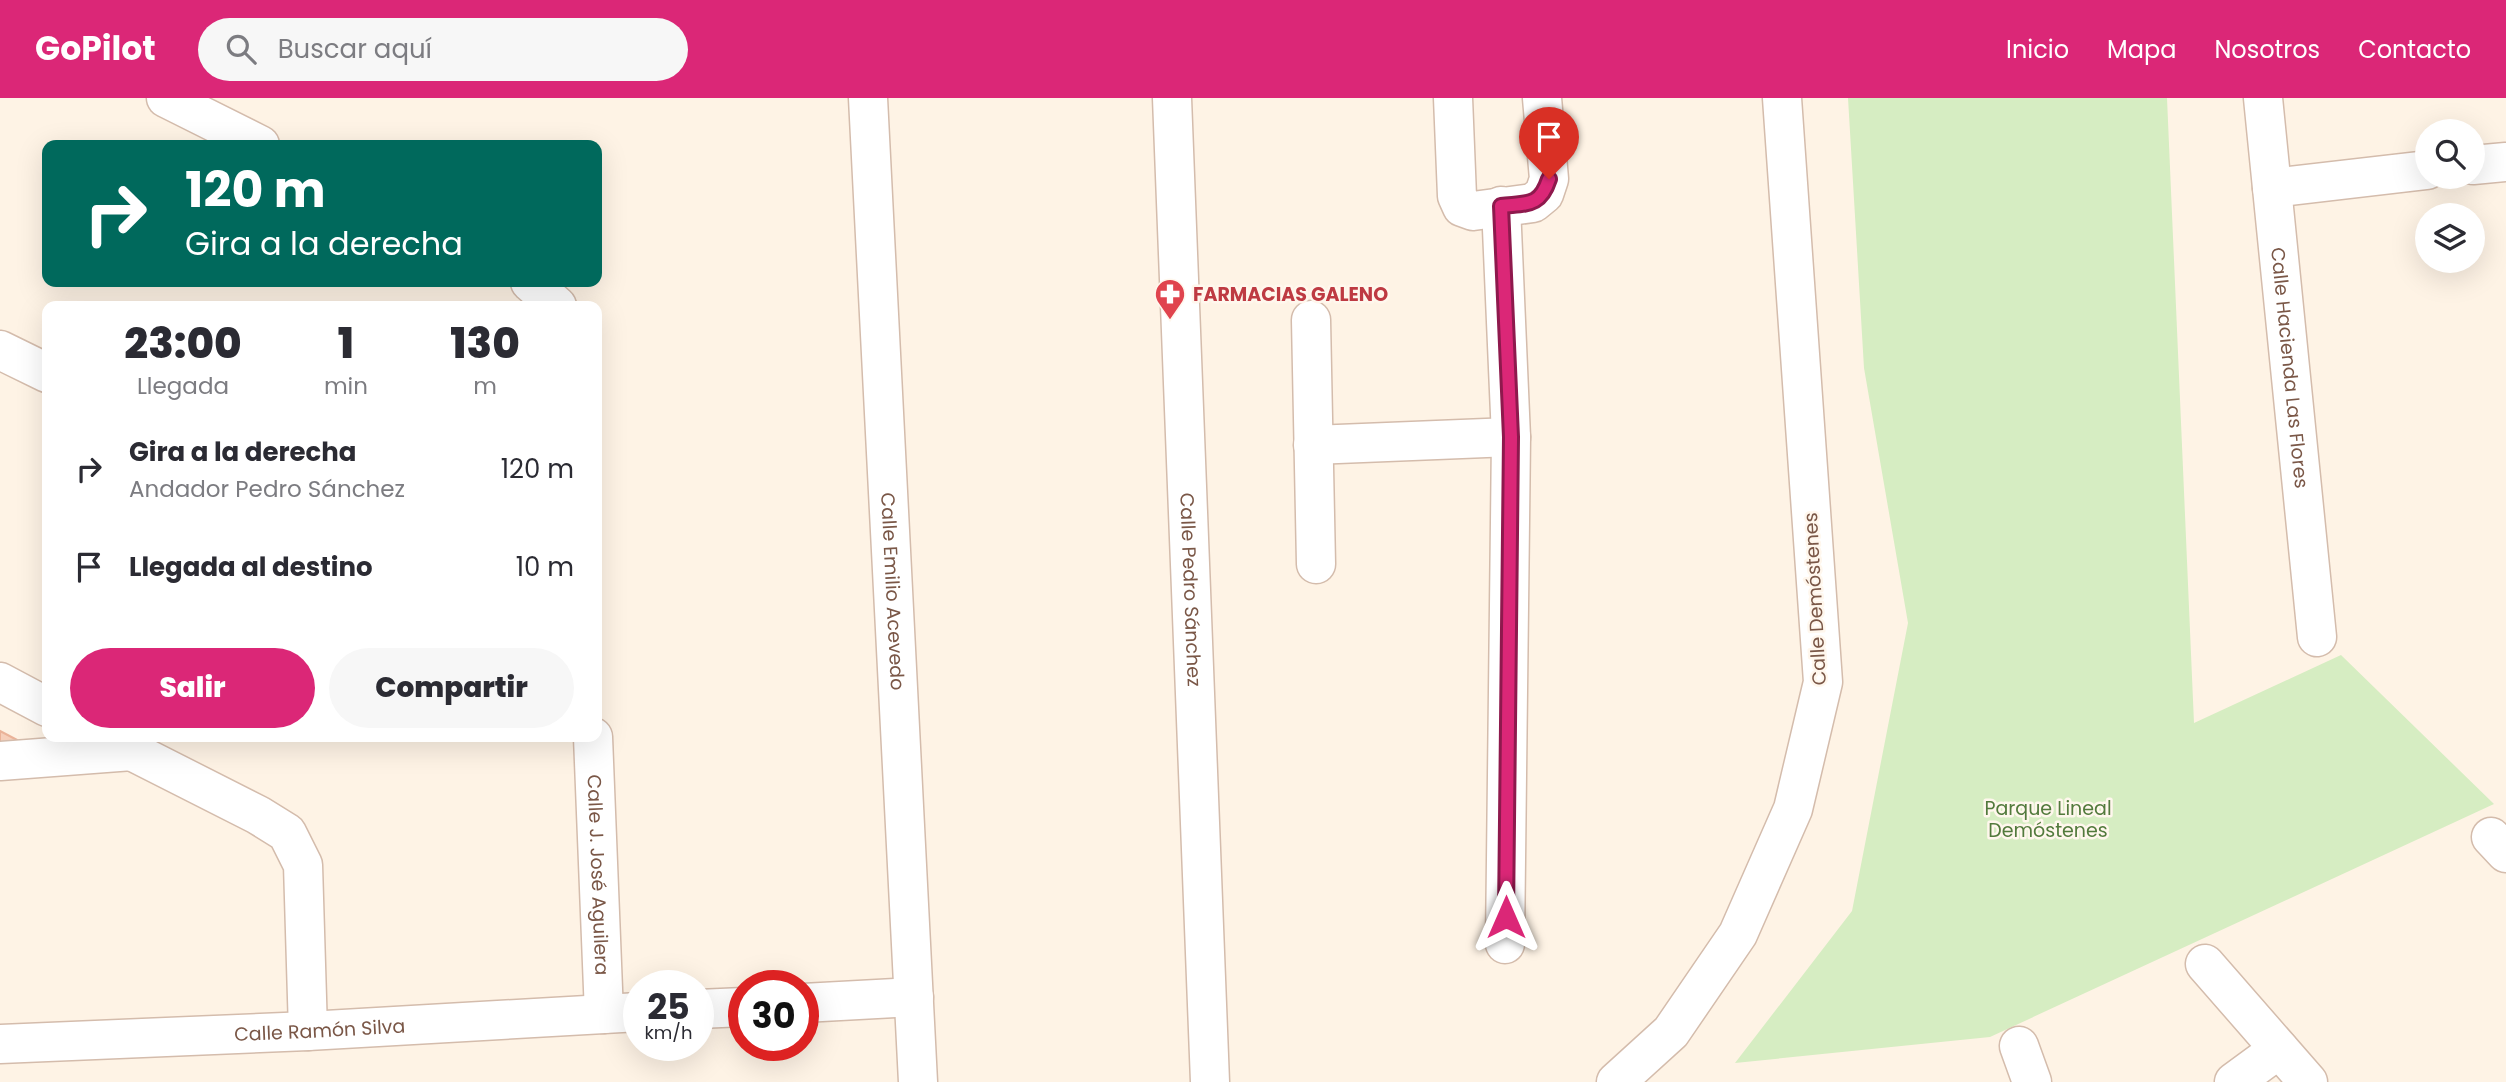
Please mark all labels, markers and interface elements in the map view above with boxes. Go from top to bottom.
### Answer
search box [198,18,688,81]
text: GoPilot [35,25,156,72]
icon: search [222,30,260,68]
text: Buscar aquí [278,31,432,67]
text: Inicio [2006,33,2069,66]
text: Mapa [2107,33,2176,66]
text: Nosotros [2214,33,2320,66]
text: Contacto [2358,33,2471,66]
pin [1519,107,1579,179]
icon: arrive [1530,118,1568,156]
map controls [2415,119,2485,273]
button: search [2415,119,2485,189]
text: 120 m [185,156,326,224]
icon: right [70,168,161,259]
button: layers [2415,203,2485,273]
text: Gira a la derecha [185,221,463,266]
street label: Calle Hacienda Las Flores [2265,246,2316,489]
pharmacy icon: FARMACIAS GALENO [1153,277,1187,321]
place label: FARMACIAS GALENO [1193,281,1388,308]
text: 23:00 [124,314,242,373]
text: 1 [338,314,354,373]
text: 130 [450,314,520,373]
text: Llegada [137,370,229,402]
text: min [324,370,368,402]
text: m [473,370,497,402]
text: Gira a la derecha [129,434,357,470]
icon: right [70,450,108,488]
text: 120 m [501,451,574,487]
text: Andador Pedro Sánchez [129,473,405,505]
street label: Calle Emilio Acevedo [875,492,912,691]
street label: Calle Pedro Sánchez [1174,492,1208,687]
street label: Calle Demóstenes [1797,512,1833,686]
icon: arrive [70,548,108,586]
text: Llegada al destino [129,549,373,585]
text: 10 m [516,549,574,585]
button: Salir [70,648,315,728]
button: Compartir [329,648,574,728]
street label: Calle J. José Aguilera [581,774,616,976]
park label: Parque Lineal Demóstenes [1984,795,2112,844]
position arrow [1469,880,1543,954]
speed limit sign: 30 [728,970,819,1061]
text: 25 [647,982,690,1031]
street label: Calle Ramón Silva [234,1012,406,1048]
text: km/h [645,1020,692,1045]

